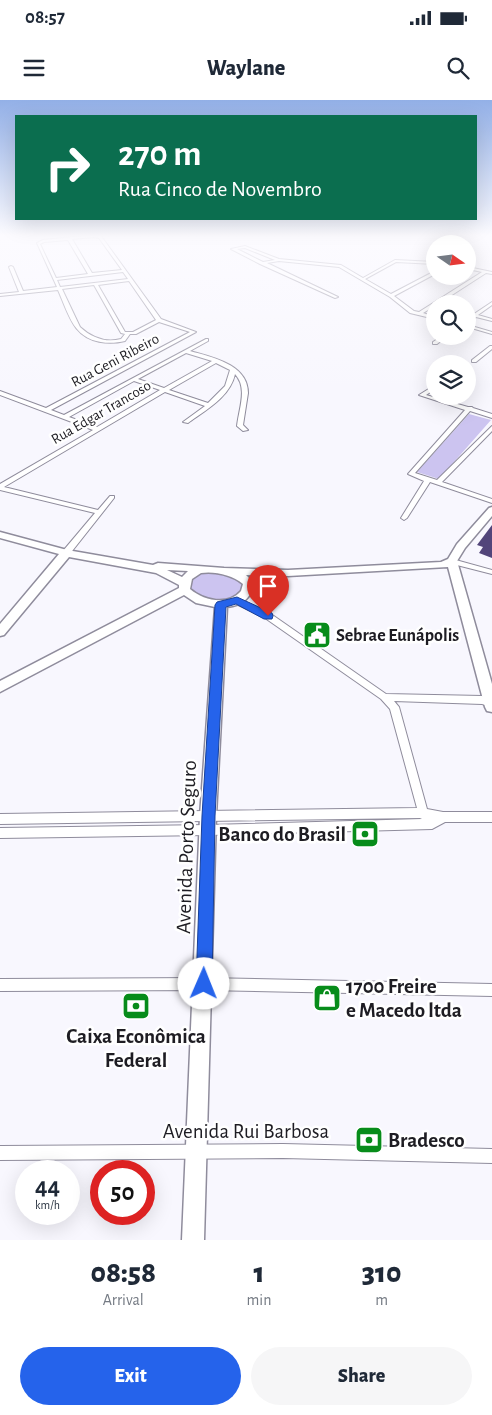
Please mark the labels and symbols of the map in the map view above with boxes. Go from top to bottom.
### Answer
north arrow [426,235,476,285]
street label: Rua Geni Ribeiro [69,331,162,390]
street label: Rua Edgar Trancoso [49,378,154,447]
pin [247,565,289,616]
public building icon: Sebrae Eunápolis [302,620,332,650]
place label: Sebrae Eunápolis [336,627,459,645]
street label: Avenida Porto Seguro [173,760,200,934]
bank icon: Banco do Brasil [350,819,380,849]
place label: Banco do Brasil [218,824,346,845]
position arrow [177,957,229,1009]
place label: 1700 Freire e Macedo ltda [346,976,462,1021]
shop icon: 1700 Freire e Macedo ltda [312,983,342,1013]
bank icon: Caixa Econômica Federal [121,991,151,1021]
place label: Caixa Econômica Federal [66,1026,206,1071]
street label: Avenida Rui Barbosa [163,1121,330,1142]
bank icon: Bradesco [354,1125,384,1155]
place label: Bradesco [388,1130,465,1151]
speed limit sign: 50 [90,1160,155,1225]

